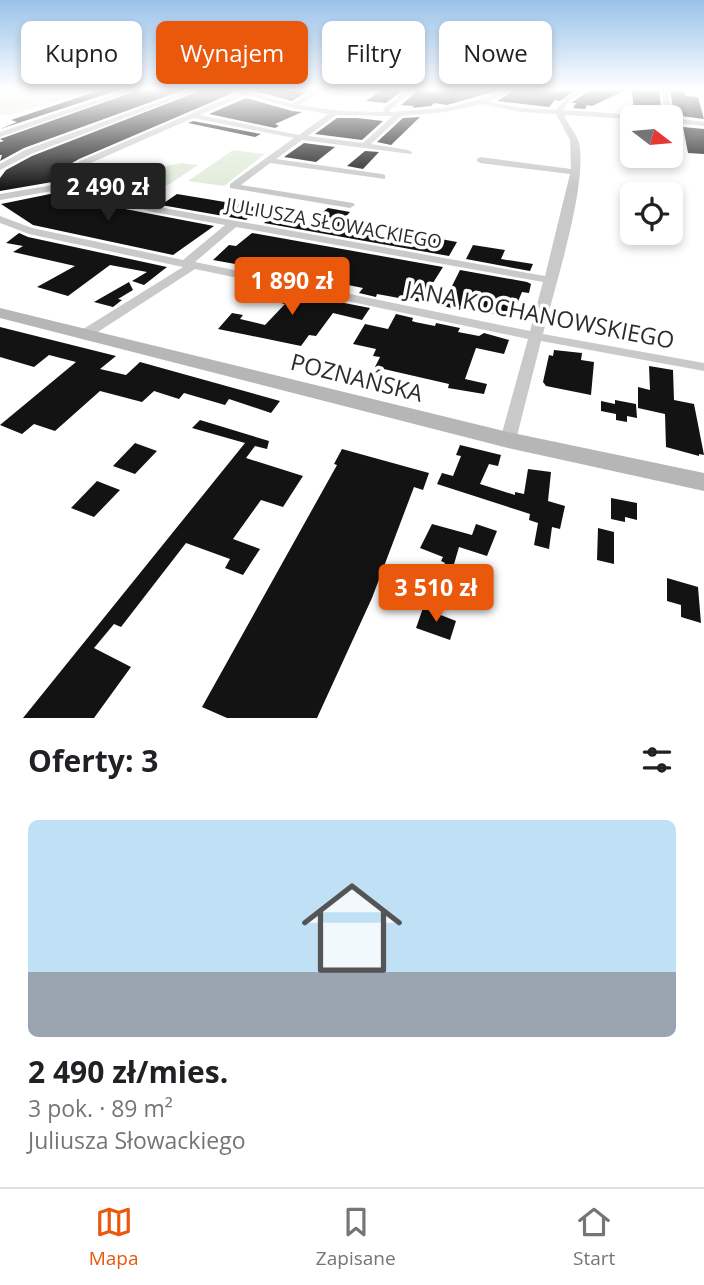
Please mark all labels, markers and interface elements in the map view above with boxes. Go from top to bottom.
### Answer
chip: Kupno [21,21,142,84]
chip: Wynajem [156,21,308,84]
chip: Filtry [322,21,425,84]
chip: Nowe [439,21,552,84]
north arrow [620,105,682,168]
map controls [620,105,683,245]
pin: 2 490 zł [36,164,180,223]
text: 2 490 zł [67,170,149,202]
button: locate [620,182,683,245]
street label: JULIUSZA SŁOWACKIEGO [222,191,444,255]
pin: 1 890 zł [220,258,364,317]
text: 1 890 zł [251,264,333,296]
street label: JANA KOCHANOWSKIEGO [401,272,677,356]
street label: POZNAŃSKA [287,345,427,409]
pin: 3 510 zł [364,564,508,624]
text: 3 510 zł [395,571,477,603]
text: Oferty: 3 [28,740,158,781]
icon: filters [638,741,676,779]
icon: home [289,865,415,991]
text: 2 490 zł/mies. [28,1051,228,1092]
text: 3 pok. · 89 m² [28,1092,173,1124]
text: Juliusza Słowackiego [28,1124,246,1156]
tab: Mapa [89,1203,139,1271]
tab: Zapisane [316,1203,396,1271]
tab: Start [573,1203,615,1271]

